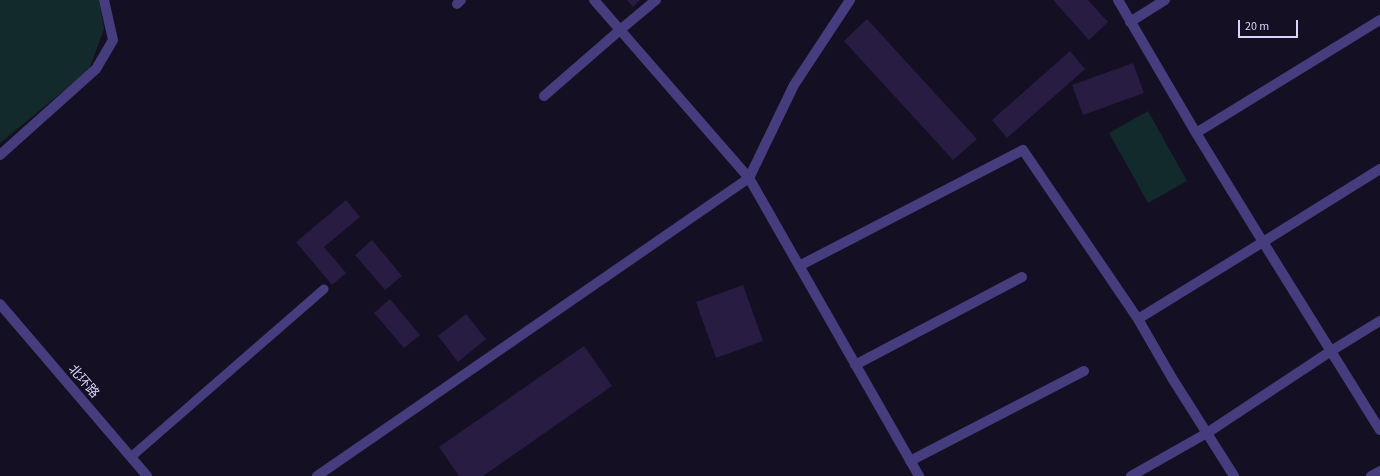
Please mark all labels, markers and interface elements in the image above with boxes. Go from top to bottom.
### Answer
scale bar [1240,12,1300,38]
text: 20 m [1245,18,1269,35]
street label: 北环路 [64,362,102,402]

